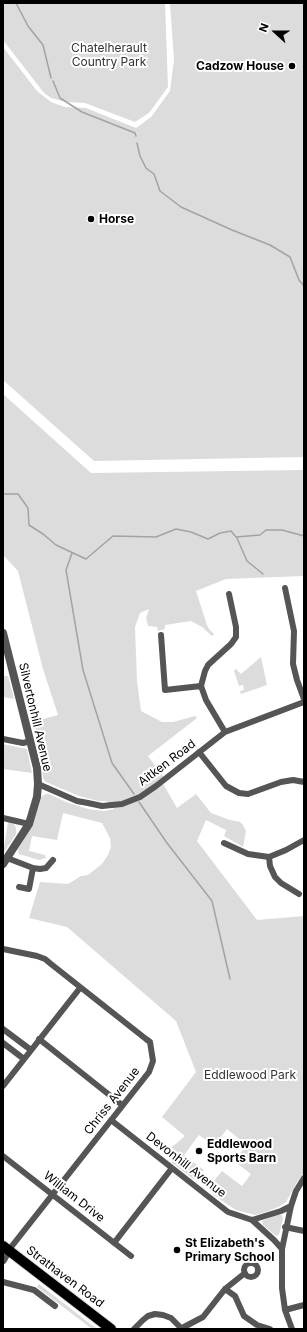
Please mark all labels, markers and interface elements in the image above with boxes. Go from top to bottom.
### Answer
north arrow [255,12,295,52]
text: N [256,21,272,34]
park label: Chatelherault Country Park [71,41,147,69]
place label: Cadzow House [196,59,284,73]
marker: Cadzow House [287,61,297,71]
place label: Horse [99,212,134,226]
marker: Horse [86,214,96,224]
street label: Silvertonhill Avenue [15,661,55,773]
street label: Aitken Road [136,737,198,789]
street label: Chriss Avenue [81,1064,143,1138]
park label: Eddlewood Park [204,1068,296,1082]
street label: Devonhill Avenue [143,1129,229,1201]
place label: Eddlewood Sports Barn [207,1137,276,1165]
marker: Eddlewood Sports Barn [194,1146,204,1156]
street label: William Drive [40,1169,108,1225]
place label: St Elizabeth's Primary School [185,1236,274,1264]
street label: Strathaven Road [23,1243,107,1311]
marker: St Elizabeth's Primary School [172,1245,182,1255]

